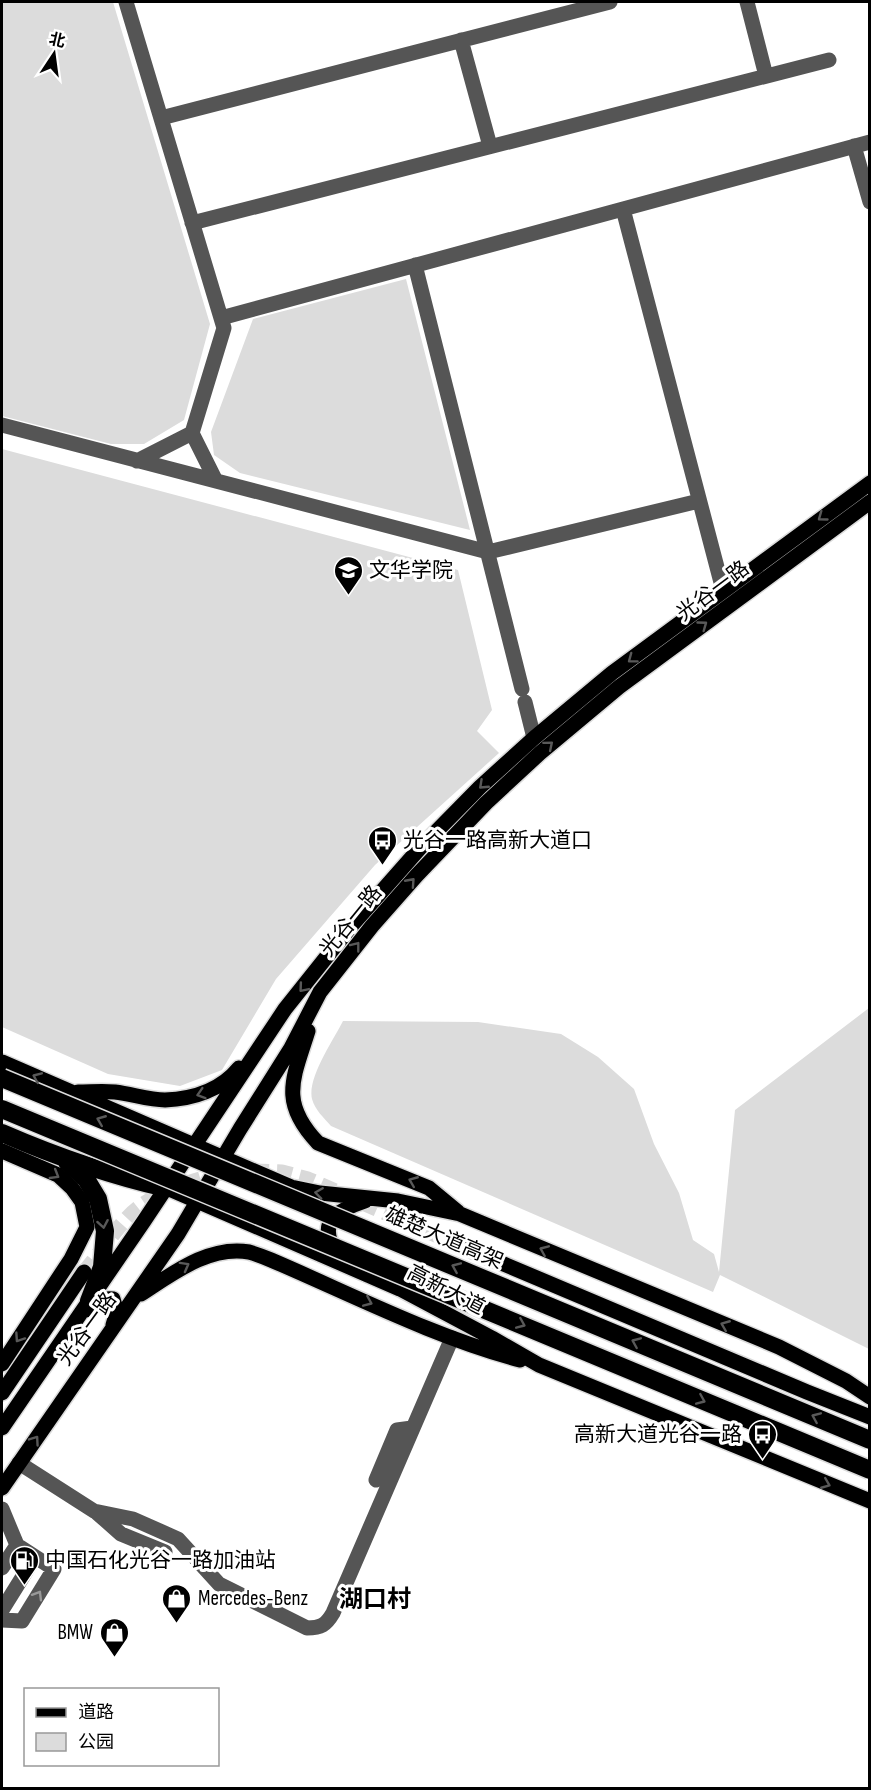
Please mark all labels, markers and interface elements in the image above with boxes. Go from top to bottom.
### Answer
north arrow [24,24,84,84]
text: 北 [47,30,67,52]
one-way arrow [818,510,829,521]
school or university icon: 文华学院 [332,554,364,596]
street label: 光谷一路 [672,556,754,626]
place label: 文华学院 [369,558,453,583]
one-way arrow [696,621,707,632]
one-way arrow [627,651,638,662]
one-way arrow [542,741,553,752]
one-way arrow [480,777,491,788]
bus stop icon: 光谷一路高新大道口 [366,824,398,866]
place label: 光谷一路高新大道口 [403,828,592,853]
one-way arrow [404,878,415,889]
street label: 光谷一路 [315,880,387,962]
one-way arrow [349,941,360,952]
one-way arrow [300,981,311,992]
one-way arrow [32,1072,43,1084]
one-way arrow [196,1087,207,1099]
one-way arrow [96,1115,107,1127]
one-way arrow [48,1168,59,1179]
one-way arrow [408,1176,419,1188]
one-way arrow [315,1187,324,1199]
street label: 雄楚大道高架 [381,1202,507,1274]
one-way arrow [96,1219,109,1229]
one-way arrow [540,1245,551,1257]
street label: 高新大道 [403,1260,489,1320]
one-way arrow [179,1262,190,1273]
one-way arrow [451,1262,462,1274]
street label: 光谷一路 [52,1288,122,1370]
one-way arrow [362,1295,373,1307]
one-way arrow [515,1317,526,1329]
one-way arrow [720,1320,731,1332]
one-way arrow [15,1331,26,1342]
one-way arrow [631,1337,642,1349]
one-way arrow [695,1392,706,1404]
one-way arrow [811,1412,822,1424]
bus stop icon: 高新大道光谷一路 [747,1418,779,1460]
place label: 高新大道光谷一路 [574,1422,742,1447]
one-way arrow [28,1436,39,1447]
one-way arrow [820,1477,831,1489]
fuel station icon: 中国石化光谷一路加油站 [8,1544,40,1586]
place label: 中国石化光谷一路加油站 [45,1548,276,1573]
shop icon: Mercedes-Benz [161,1582,193,1624]
district label: 湖口村 [339,1585,411,1614]
place label: Mercedes-Benz [198,1586,309,1611]
one-way arrow [31,1591,43,1601]
shop icon: BMW [98,1616,130,1658]
place label: BMW [58,1620,93,1645]
legend [24,1688,219,1766]
text: 道路 [78,1702,114,1723]
text: 公园 [78,1732,114,1753]

